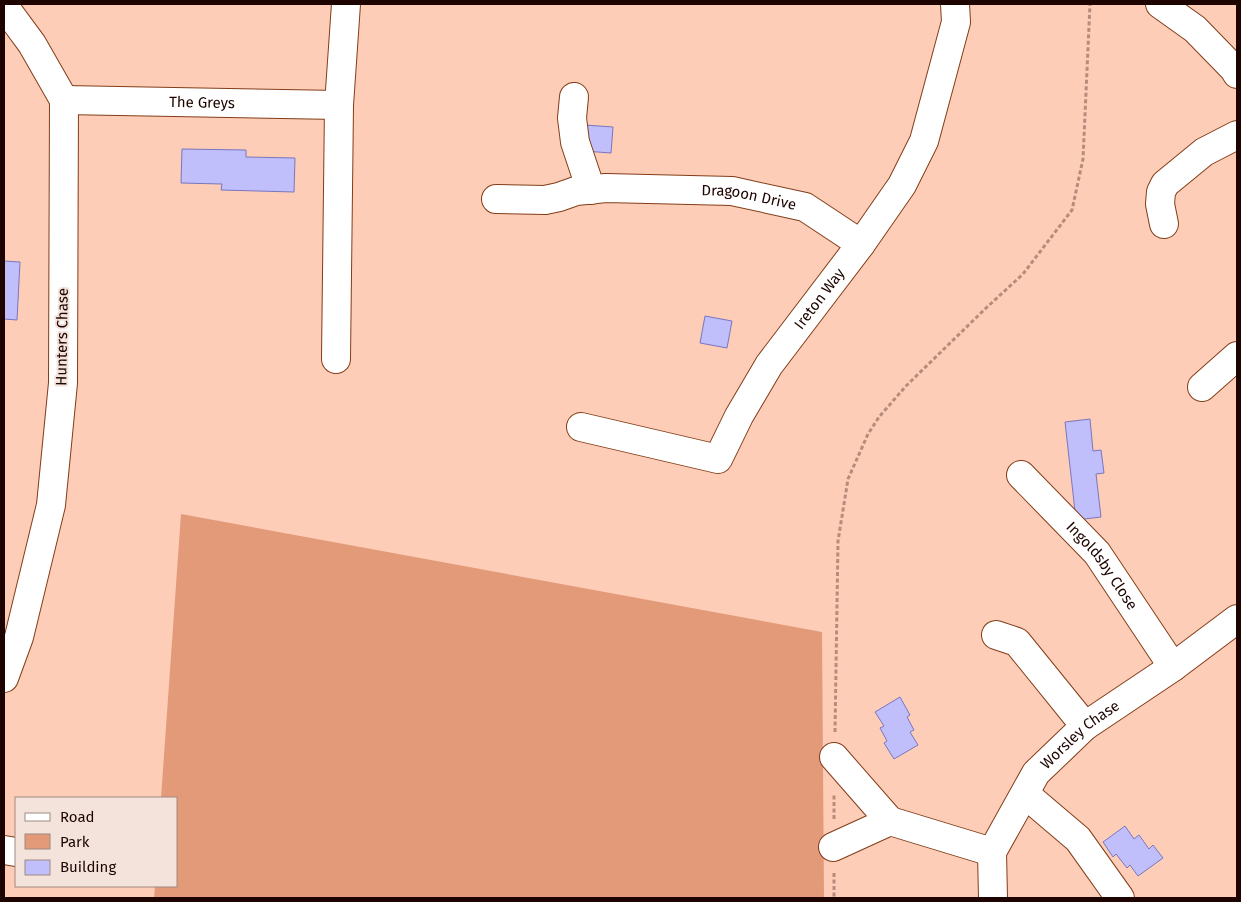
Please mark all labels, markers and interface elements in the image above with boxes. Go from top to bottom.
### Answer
street label: The Greys [169,93,235,112]
street label: Dragoon Drive [701,181,798,214]
street label: Ireton Way [790,264,849,333]
street label: Hunters Chase [52,288,72,386]
street label: Ingoldsby Close [1062,518,1141,613]
street label: Worsley Chase [1037,697,1123,773]
legend [15,797,178,887]
text: Road [60,808,95,826]
text: Park [60,833,90,851]
text: Building [60,858,116,876]

